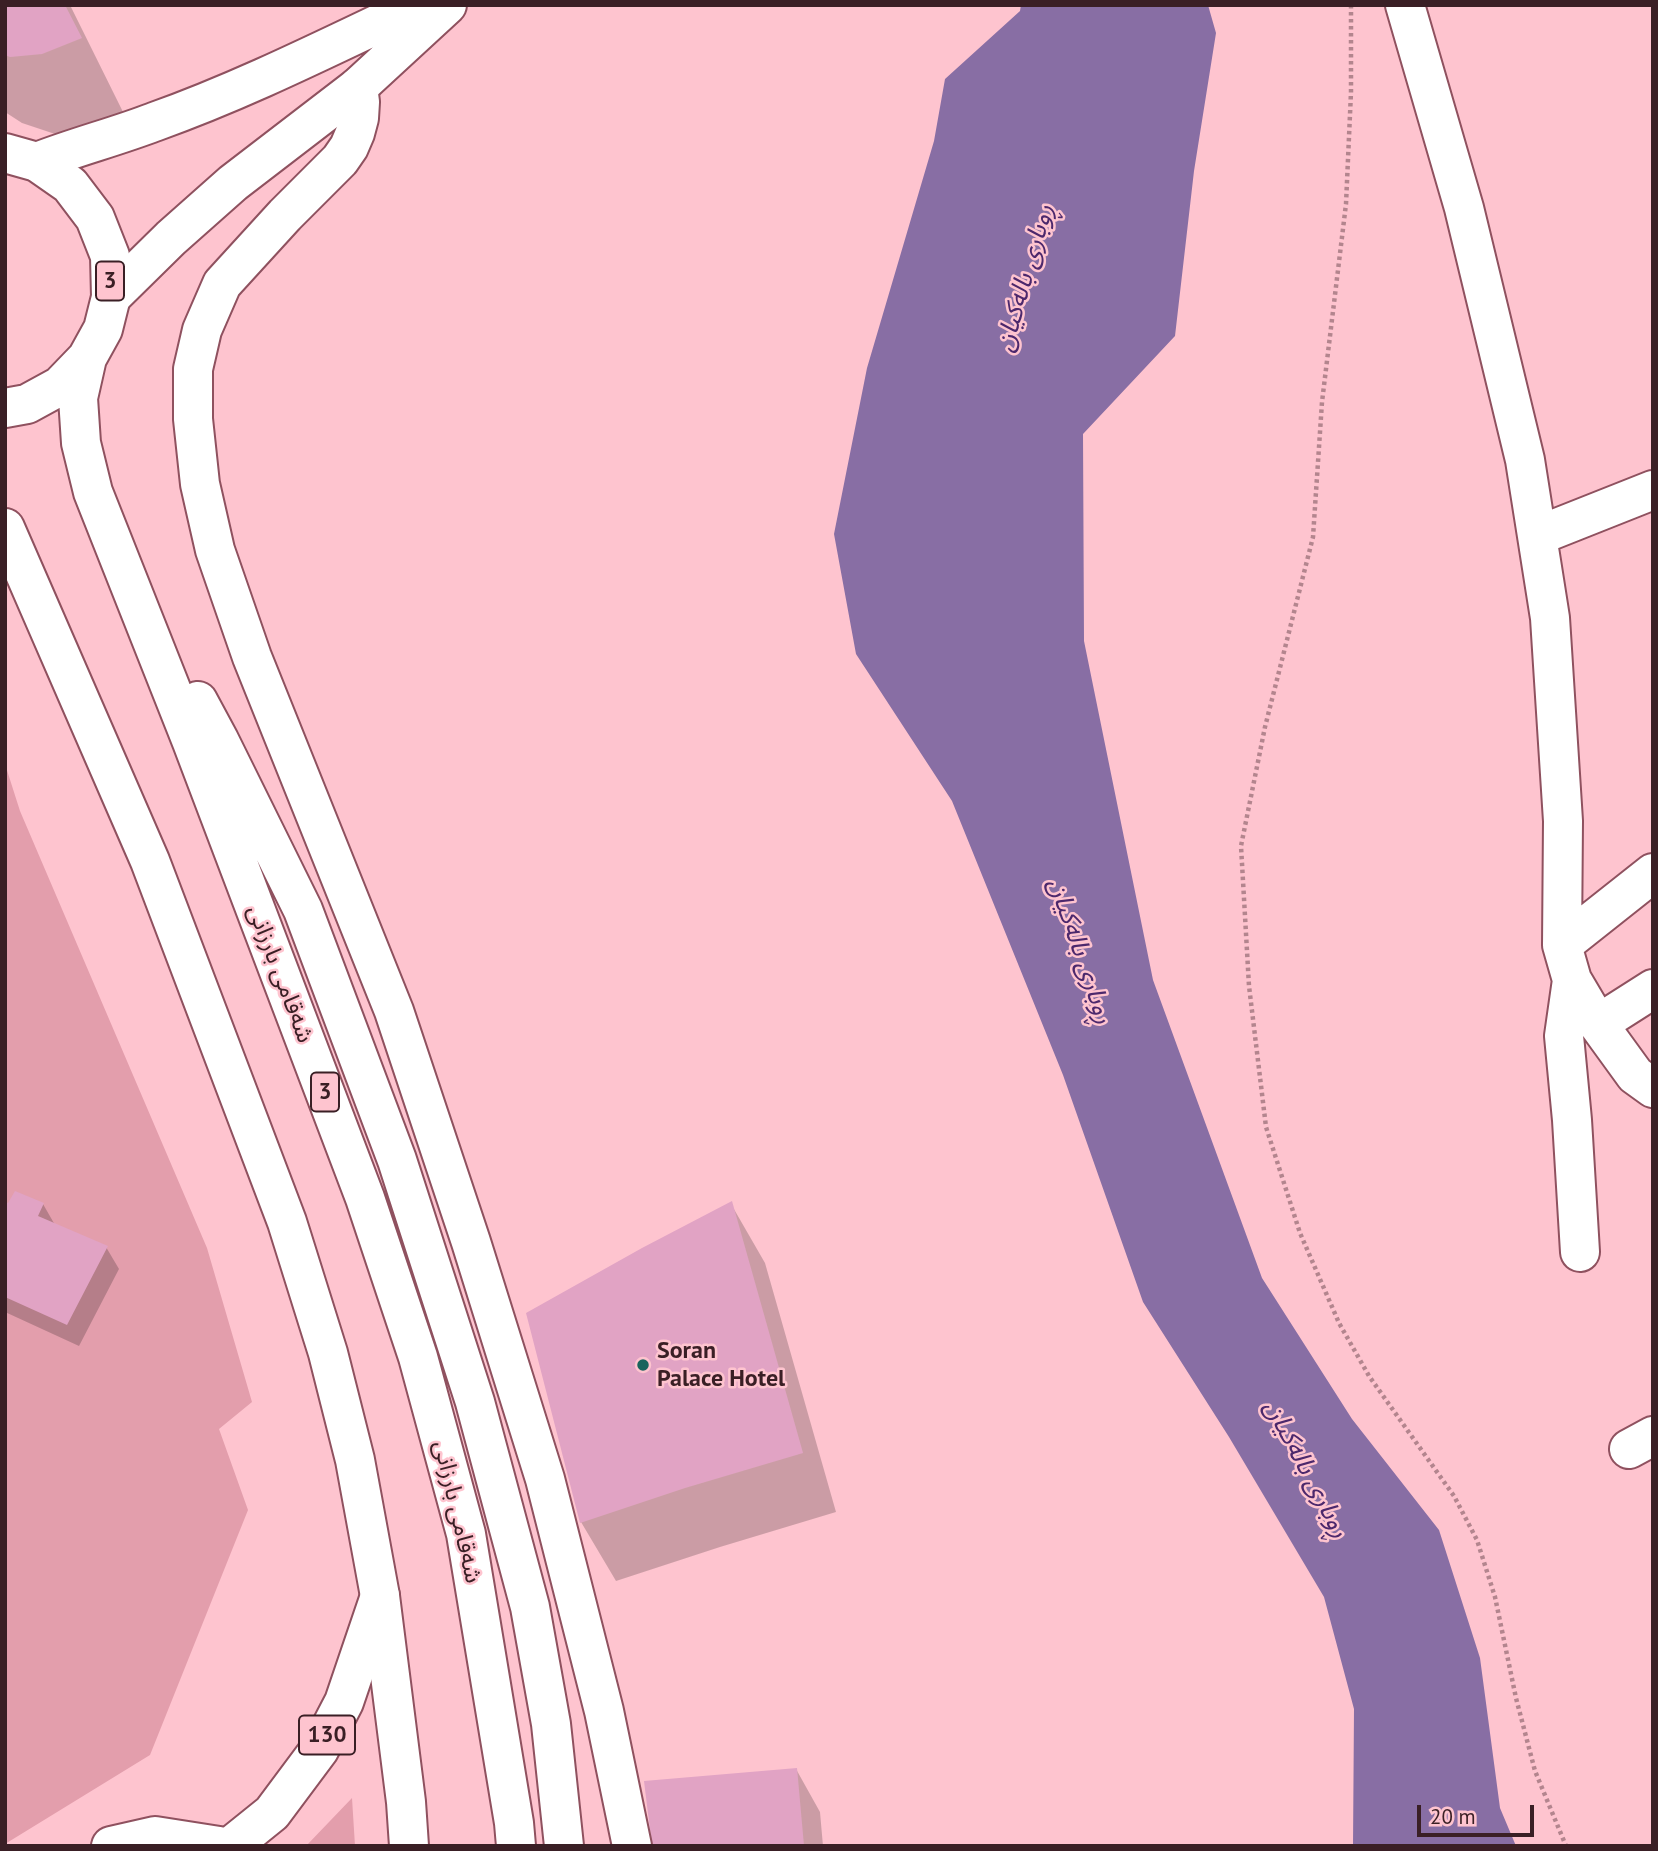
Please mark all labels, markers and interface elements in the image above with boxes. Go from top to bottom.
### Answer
water label: ڕوباری بالەکیان [989,201,1061,355]
road number: 3 [96,262,124,300]
water label: ڕوباری بالەکیان [1041,874,1119,1028]
street label: شەقامی بارزانی [241,901,319,1047]
road number: 3 [311,1072,339,1112]
place label: Soran Palace Hotel [657,1337,785,1393]
marker: Soran Palace Hotel [635,1357,651,1373]
water label: ڕوباری بالەکیان [1257,1395,1355,1543]
street label: شەقامی بارزانی [427,1438,487,1586]
road number: 130 [299,1716,355,1754]
scale bar [1420,1792,1537,1836]
text: 20 m [1430,1803,1476,1830]

